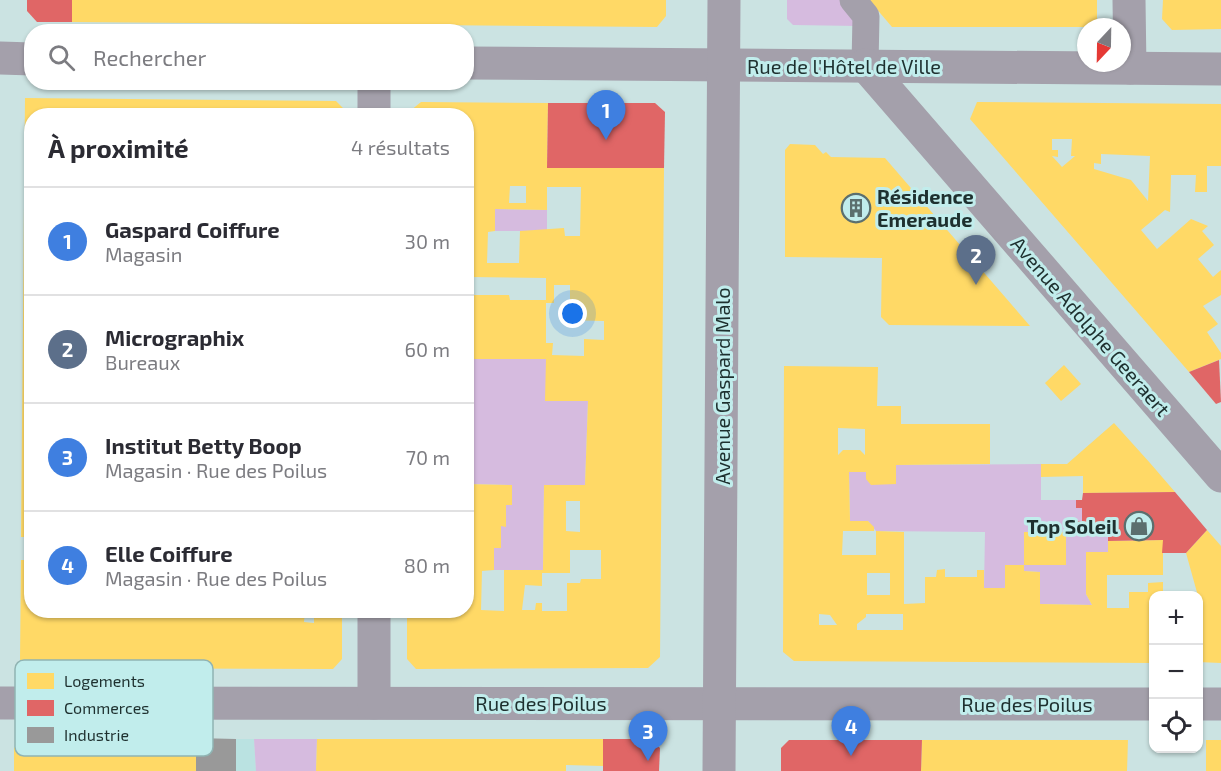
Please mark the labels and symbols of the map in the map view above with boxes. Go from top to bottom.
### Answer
north arrow [1077,18,1131,72]
street label: Rue de l'Hôtel de Ville [747,54,941,78]
pin: 1 [586,90,626,140]
place label: Résidence Emeraude [877,184,974,231]
building icon: Résidence Emeraude [840,192,872,224]
street label: Avenue Adolphe Geeraert [1006,231,1176,421]
pin: 2 [956,236,996,285]
street label: Avenue Gaspard Malo [710,287,734,485]
your location [558,299,587,328]
shop icon: Top Soleil [1123,510,1155,542]
place label: Top Soleil [1026,514,1118,538]
legend [15,660,213,756]
text: Logements [64,671,145,690]
street label: Rue des Poilus [475,691,607,715]
street label: Rue des Poilus [961,692,1093,716]
text: Commerces [64,698,149,717]
pin: 4 [832,706,870,756]
pin: 3 [628,712,668,761]
text: Industrie [64,725,129,744]

